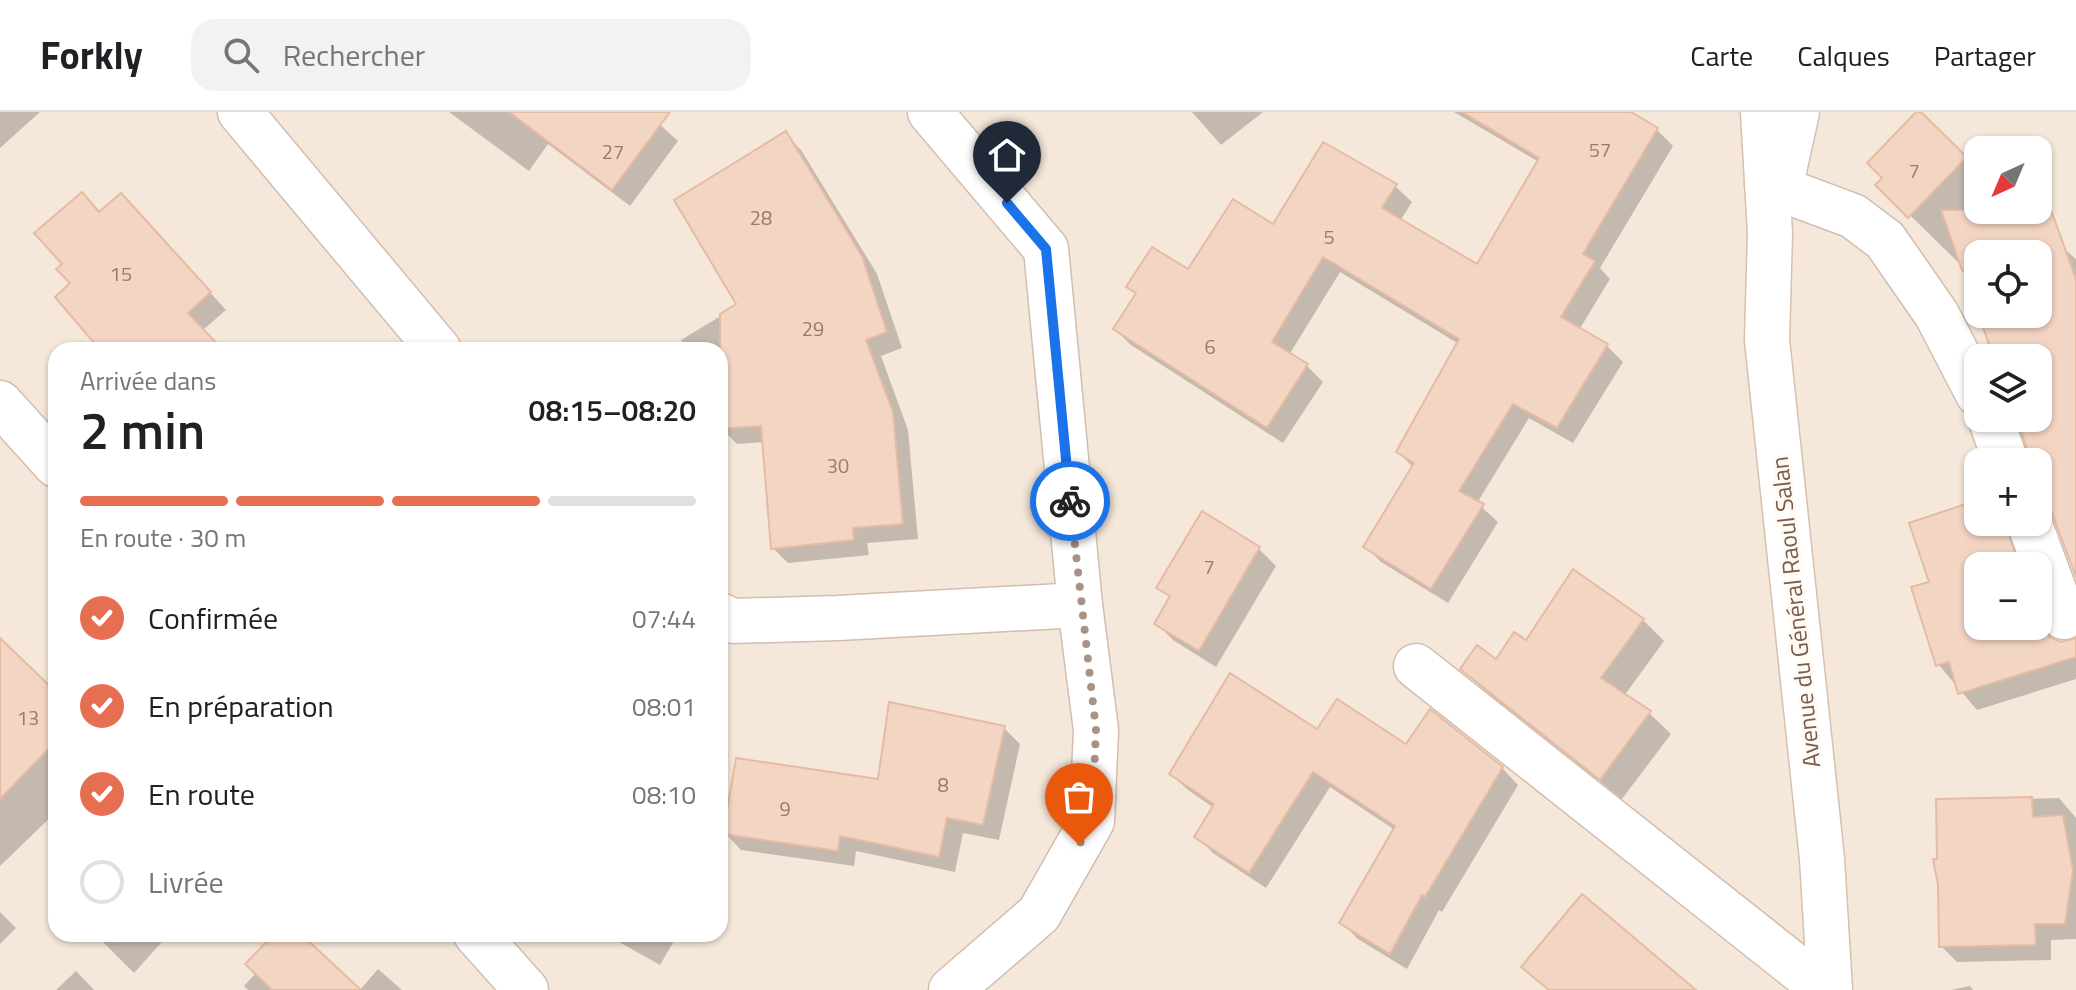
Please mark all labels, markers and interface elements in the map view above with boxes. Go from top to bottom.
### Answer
search box [191,19,751,91]
text: Forkly [40,26,143,84]
text: Rechercher [283,32,425,78]
icon: search [219,33,263,77]
text: Carte [1690,34,1753,77]
text: Calques [1797,34,1890,77]
text: Partager [1934,34,2036,77]
pin [973,121,1041,203]
icon: home [985,133,1029,177]
house number: 57 [1589,134,1611,165]
house number: 27 [602,136,624,167]
north arrow [1964,136,2052,224]
map controls [1964,136,2052,640]
house number: 7 [1908,155,1920,186]
house number: 28 [750,202,772,233]
house number: 5 [1323,221,1335,252]
button: locate [1964,240,2052,328]
house number: 15 [110,258,132,289]
house number: 29 [802,313,824,344]
house number: 6 [1204,331,1216,362]
button: layers [1964,344,2052,432]
text: Arrivée dans [80,361,216,400]
text: 08:15–08:20 [529,387,696,433]
text: 2 min [80,390,205,469]
button: + [1964,448,2052,536]
house number: 30 [827,450,849,481]
street label: Avenue du Général Raoul Salan [1761,455,1829,769]
courier [1030,461,1110,541]
icon: bike [1048,479,1092,523]
text: En route · 30 m [80,518,246,557]
house number: 7 [1203,551,1215,582]
button: − [1964,552,2052,640]
text: Confirmée [148,595,278,641]
icon: check [80,596,124,640]
text: 07:44 [632,599,696,638]
text: En préparation [148,683,334,729]
icon: check [80,684,124,728]
text: 08:01 [632,687,696,726]
house number: 13 [17,702,39,733]
pin [1045,763,1113,845]
house number: 8 [937,769,949,800]
text: En route [148,771,255,817]
icon: check [80,772,124,816]
text: 08:10 [632,775,696,814]
icon: bag [1057,775,1101,819]
house number: 9 [779,793,791,824]
text: Livrée [148,859,224,905]

